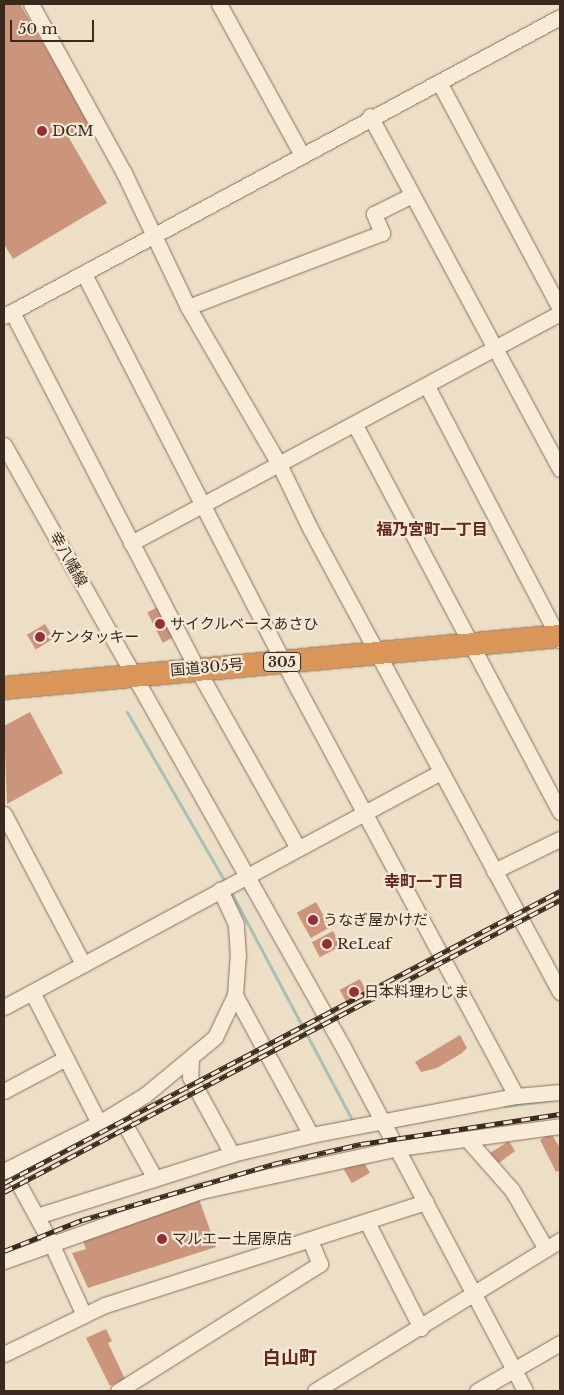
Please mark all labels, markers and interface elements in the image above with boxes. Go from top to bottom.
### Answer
scale bar [12,10,96,42]
text: 50 m [18,19,58,38]
place label: DCM [52,122,94,140]
marker: DCM [36,125,48,137]
district label: 福乃宮町一丁目 [376,519,488,539]
street label: 幸八幡線 [47,528,91,590]
place label: サイクルベースあさひ [170,615,320,633]
marker: サイクルベースあさひ [154,618,166,630]
place label: ケンタッキー [50,628,140,646]
marker: ケンタッキー [34,631,46,643]
road number: 305 [262,650,302,674]
street label: 国道305号 [170,655,244,679]
district label: 幸町一丁目 [384,871,464,891]
place label: うなぎ屋かけだ [323,911,428,929]
marker: うなぎ屋かけだ [307,914,319,926]
place label: ReLeaf [337,935,391,953]
marker: ReLeaf [321,938,333,950]
place label: 日本料理わじま [364,983,469,1001]
marker: 日本料理わじま [348,986,360,998]
place label: マルエー土居原店 [172,1230,292,1248]
marker: マルエー土居原店 [156,1233,168,1245]
district label: 白山町 [263,1347,317,1369]

